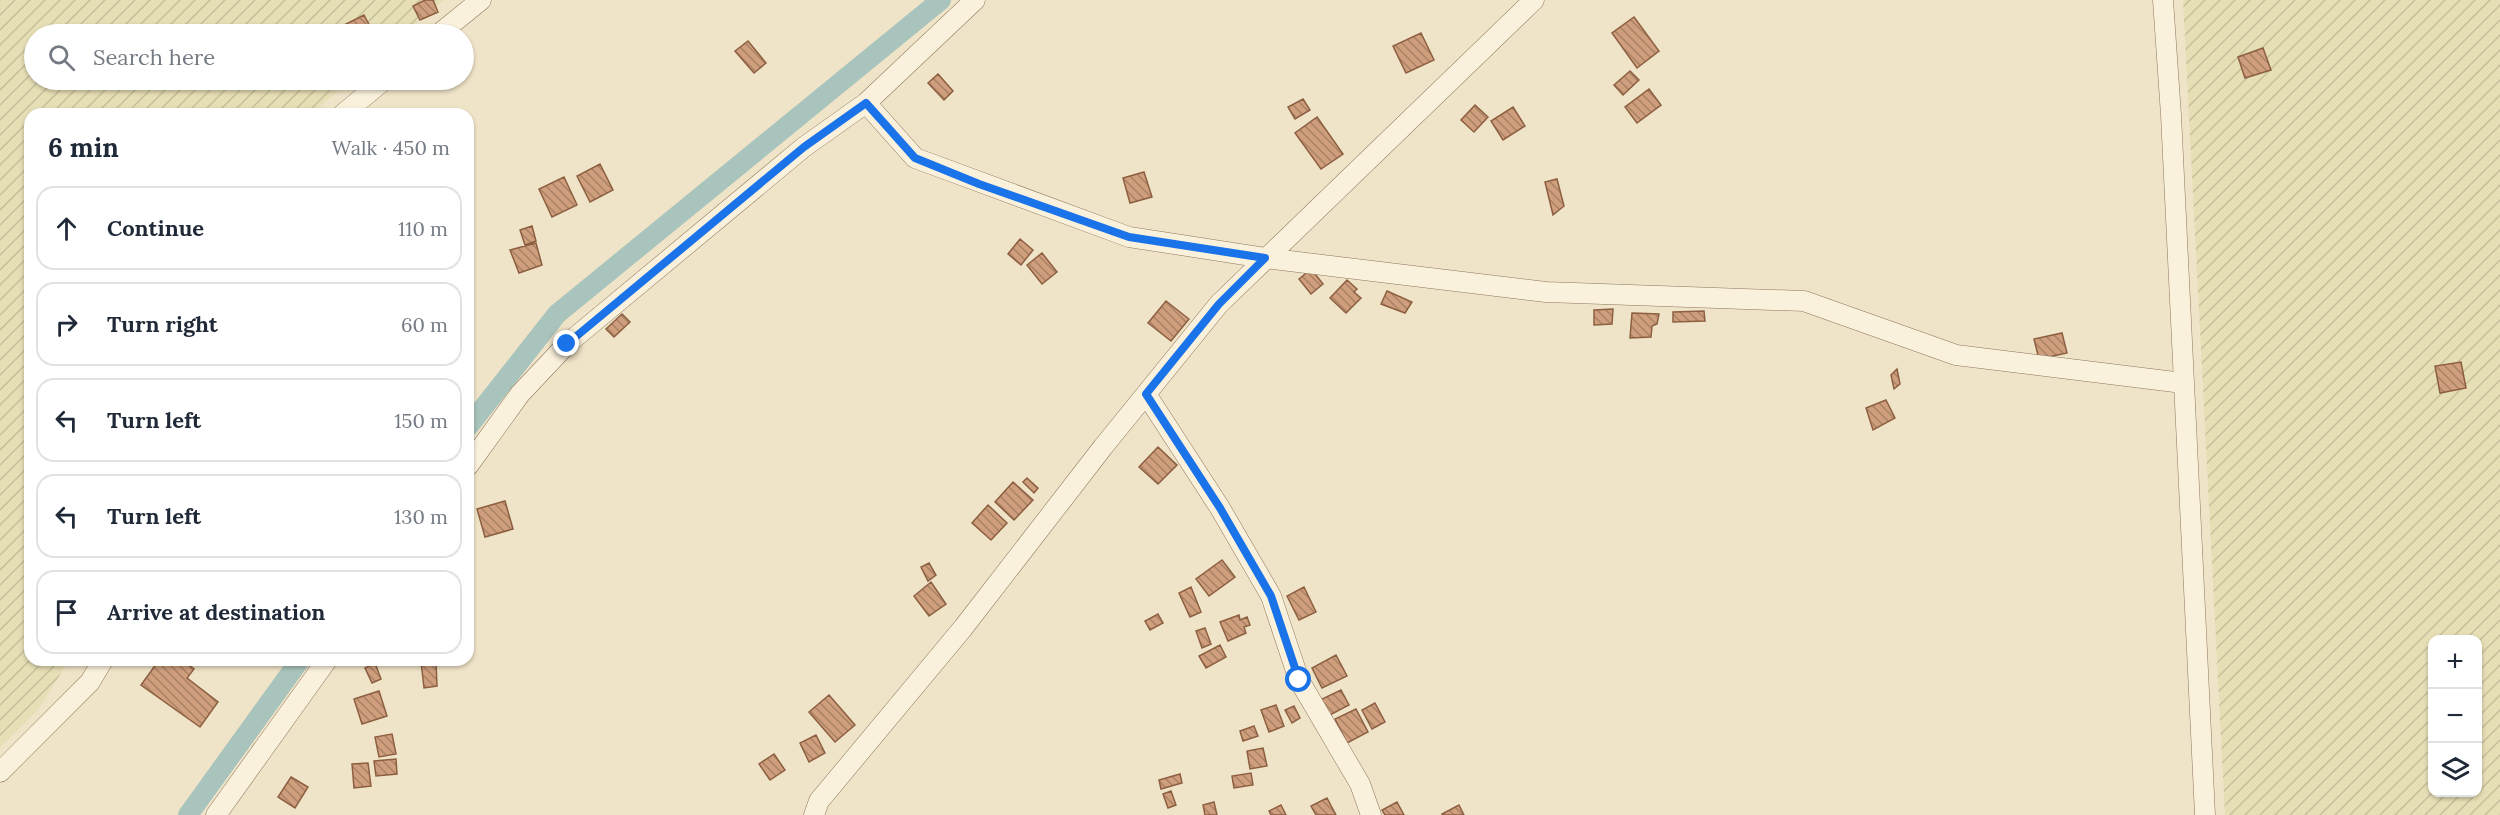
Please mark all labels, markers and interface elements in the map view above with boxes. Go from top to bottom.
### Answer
search box [24,24,474,90]
icon: search [45,41,78,74]
text: Search here [93,43,215,71]
text: 6 min [48,131,119,164]
text: Walk · 450 m [332,135,450,160]
icon: ahead [50,212,83,245]
text: Continue [107,214,204,242]
text: 110 m [398,216,448,241]
icon: right [50,308,83,341]
text: Turn right [107,310,218,338]
text: 60 m [401,312,448,337]
route end [553,330,579,356]
icon: left [50,404,83,437]
text: Turn left [107,406,201,434]
text: 150 m [394,408,448,433]
icon: left [50,500,83,533]
text: Turn left [107,502,201,530]
text: 130 m [394,504,448,529]
icon: arrive [50,596,83,629]
text: Arrive at destination [107,598,325,626]
map controls [2428,635,2482,797]
button: + [2428,635,2482,689]
route start [1285,666,1311,692]
button: − [2428,689,2482,743]
button: layers [2428,743,2482,797]

